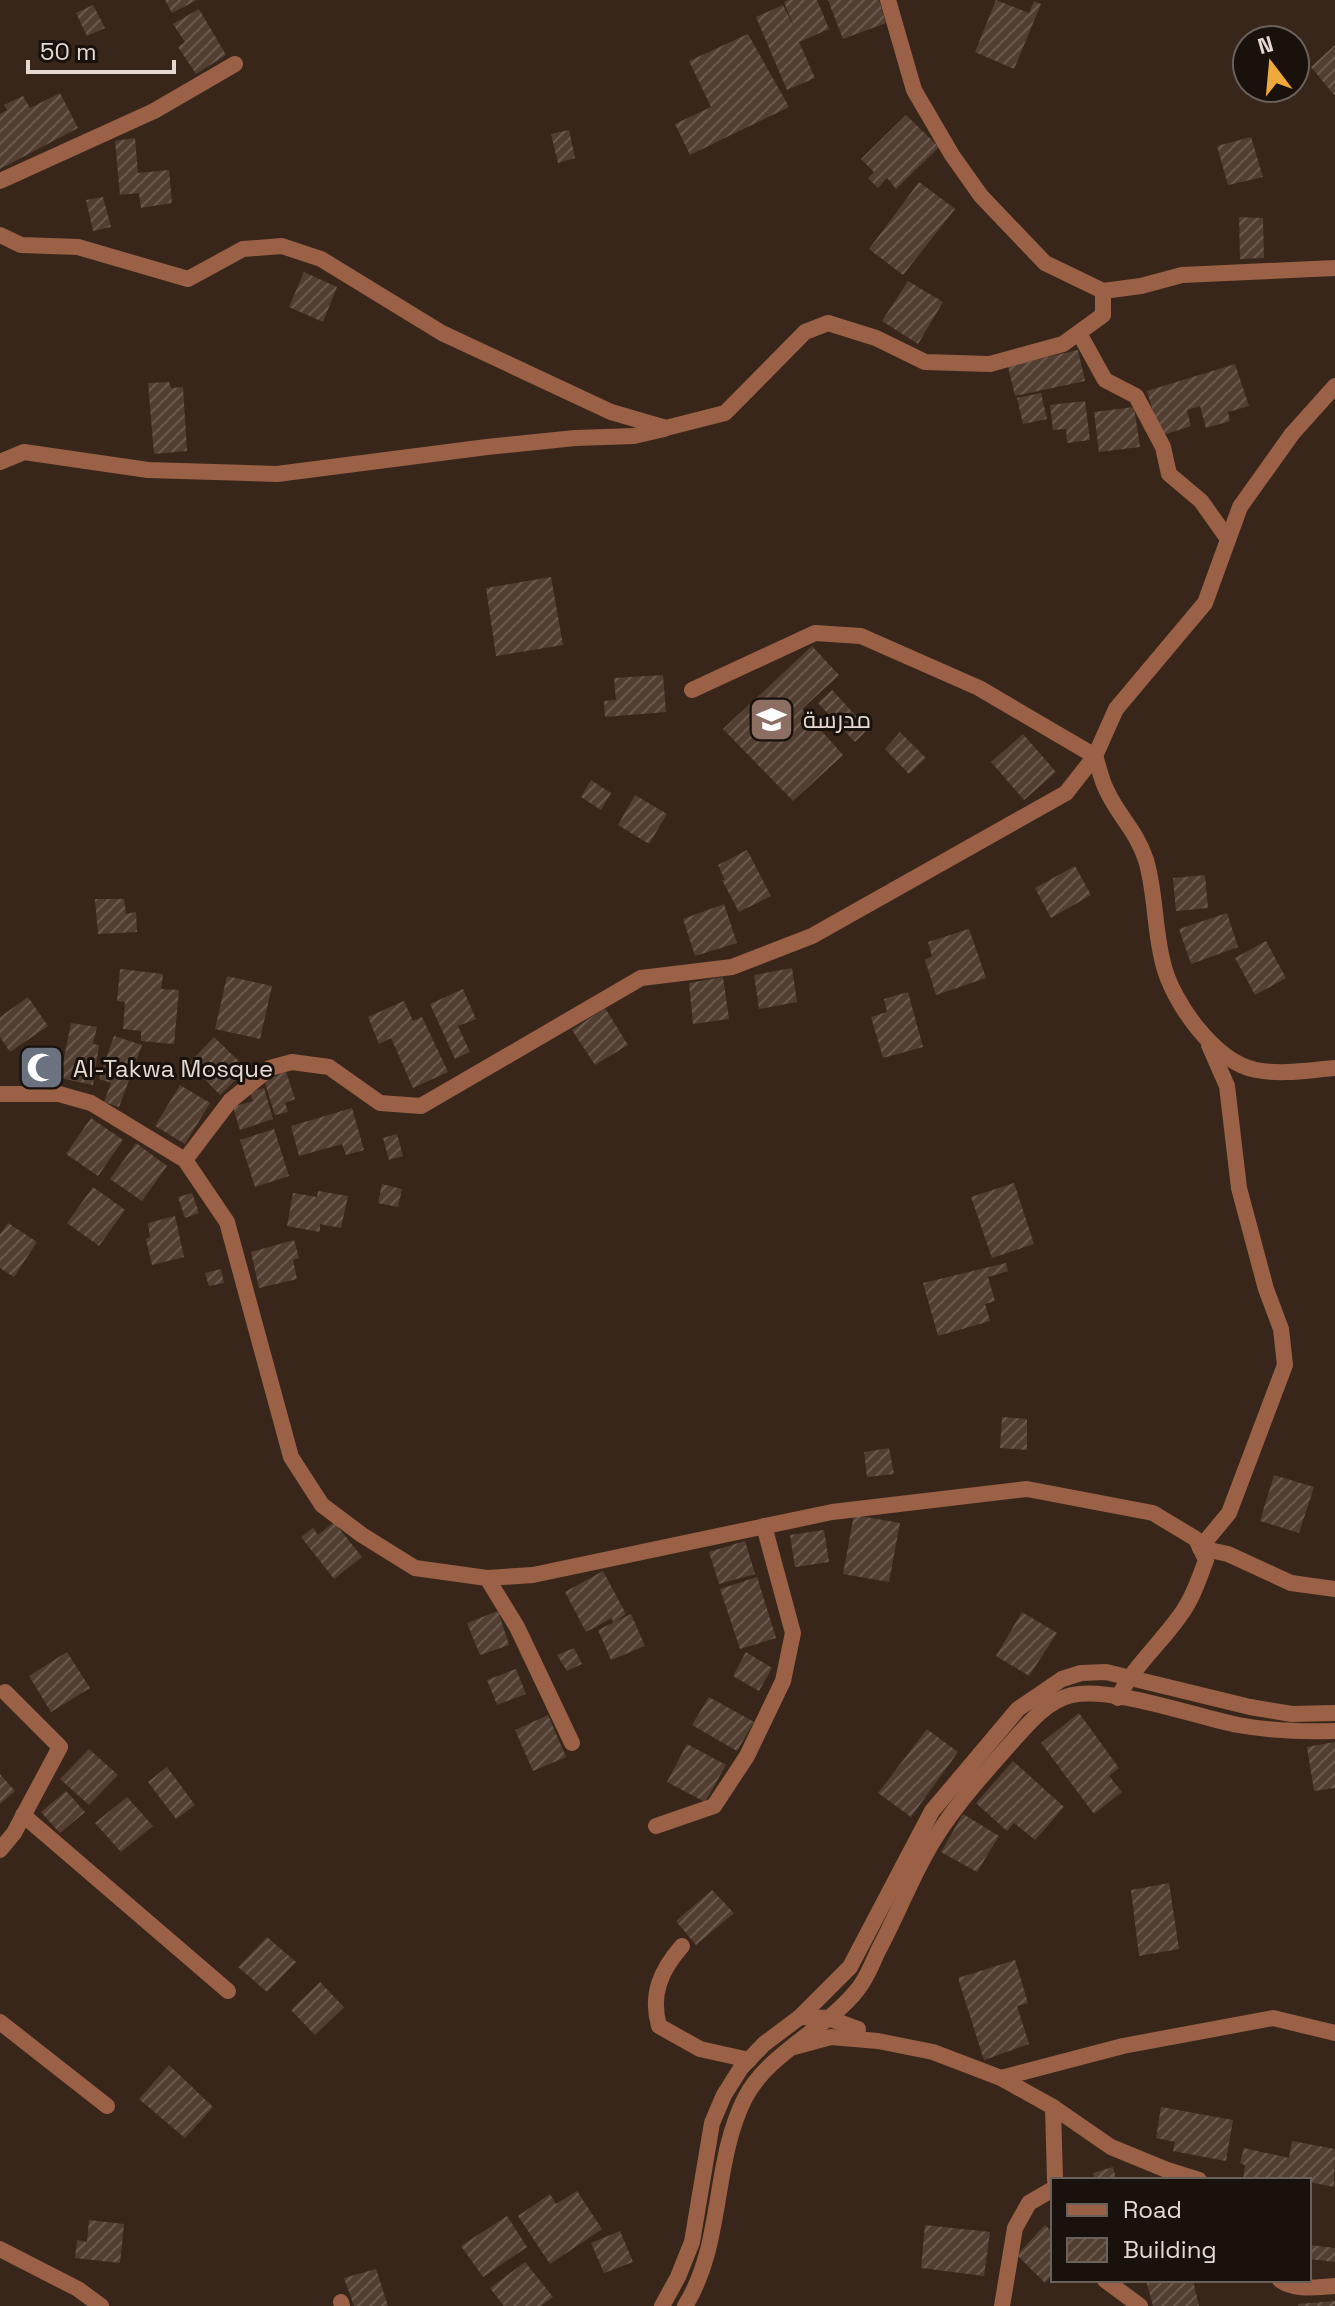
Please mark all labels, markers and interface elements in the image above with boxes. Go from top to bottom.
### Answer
scale bar [28,24,174,74]
north arrow [1231,24,1311,104]
text: N [1255,29,1276,60]
text: 50 m [40,36,97,67]
school or university icon: مدرسة [748,695,796,743]
place label: مدرسة [803,704,871,735]
mosque icon: Al-Takwa Mosque [18,1044,66,1092]
place label: Al-Takwa Mosque [73,1053,273,1084]
legend [1051,2178,1311,2282]
text: Road [1123,2194,1182,2225]
text: Building [1123,2234,1217,2265]

